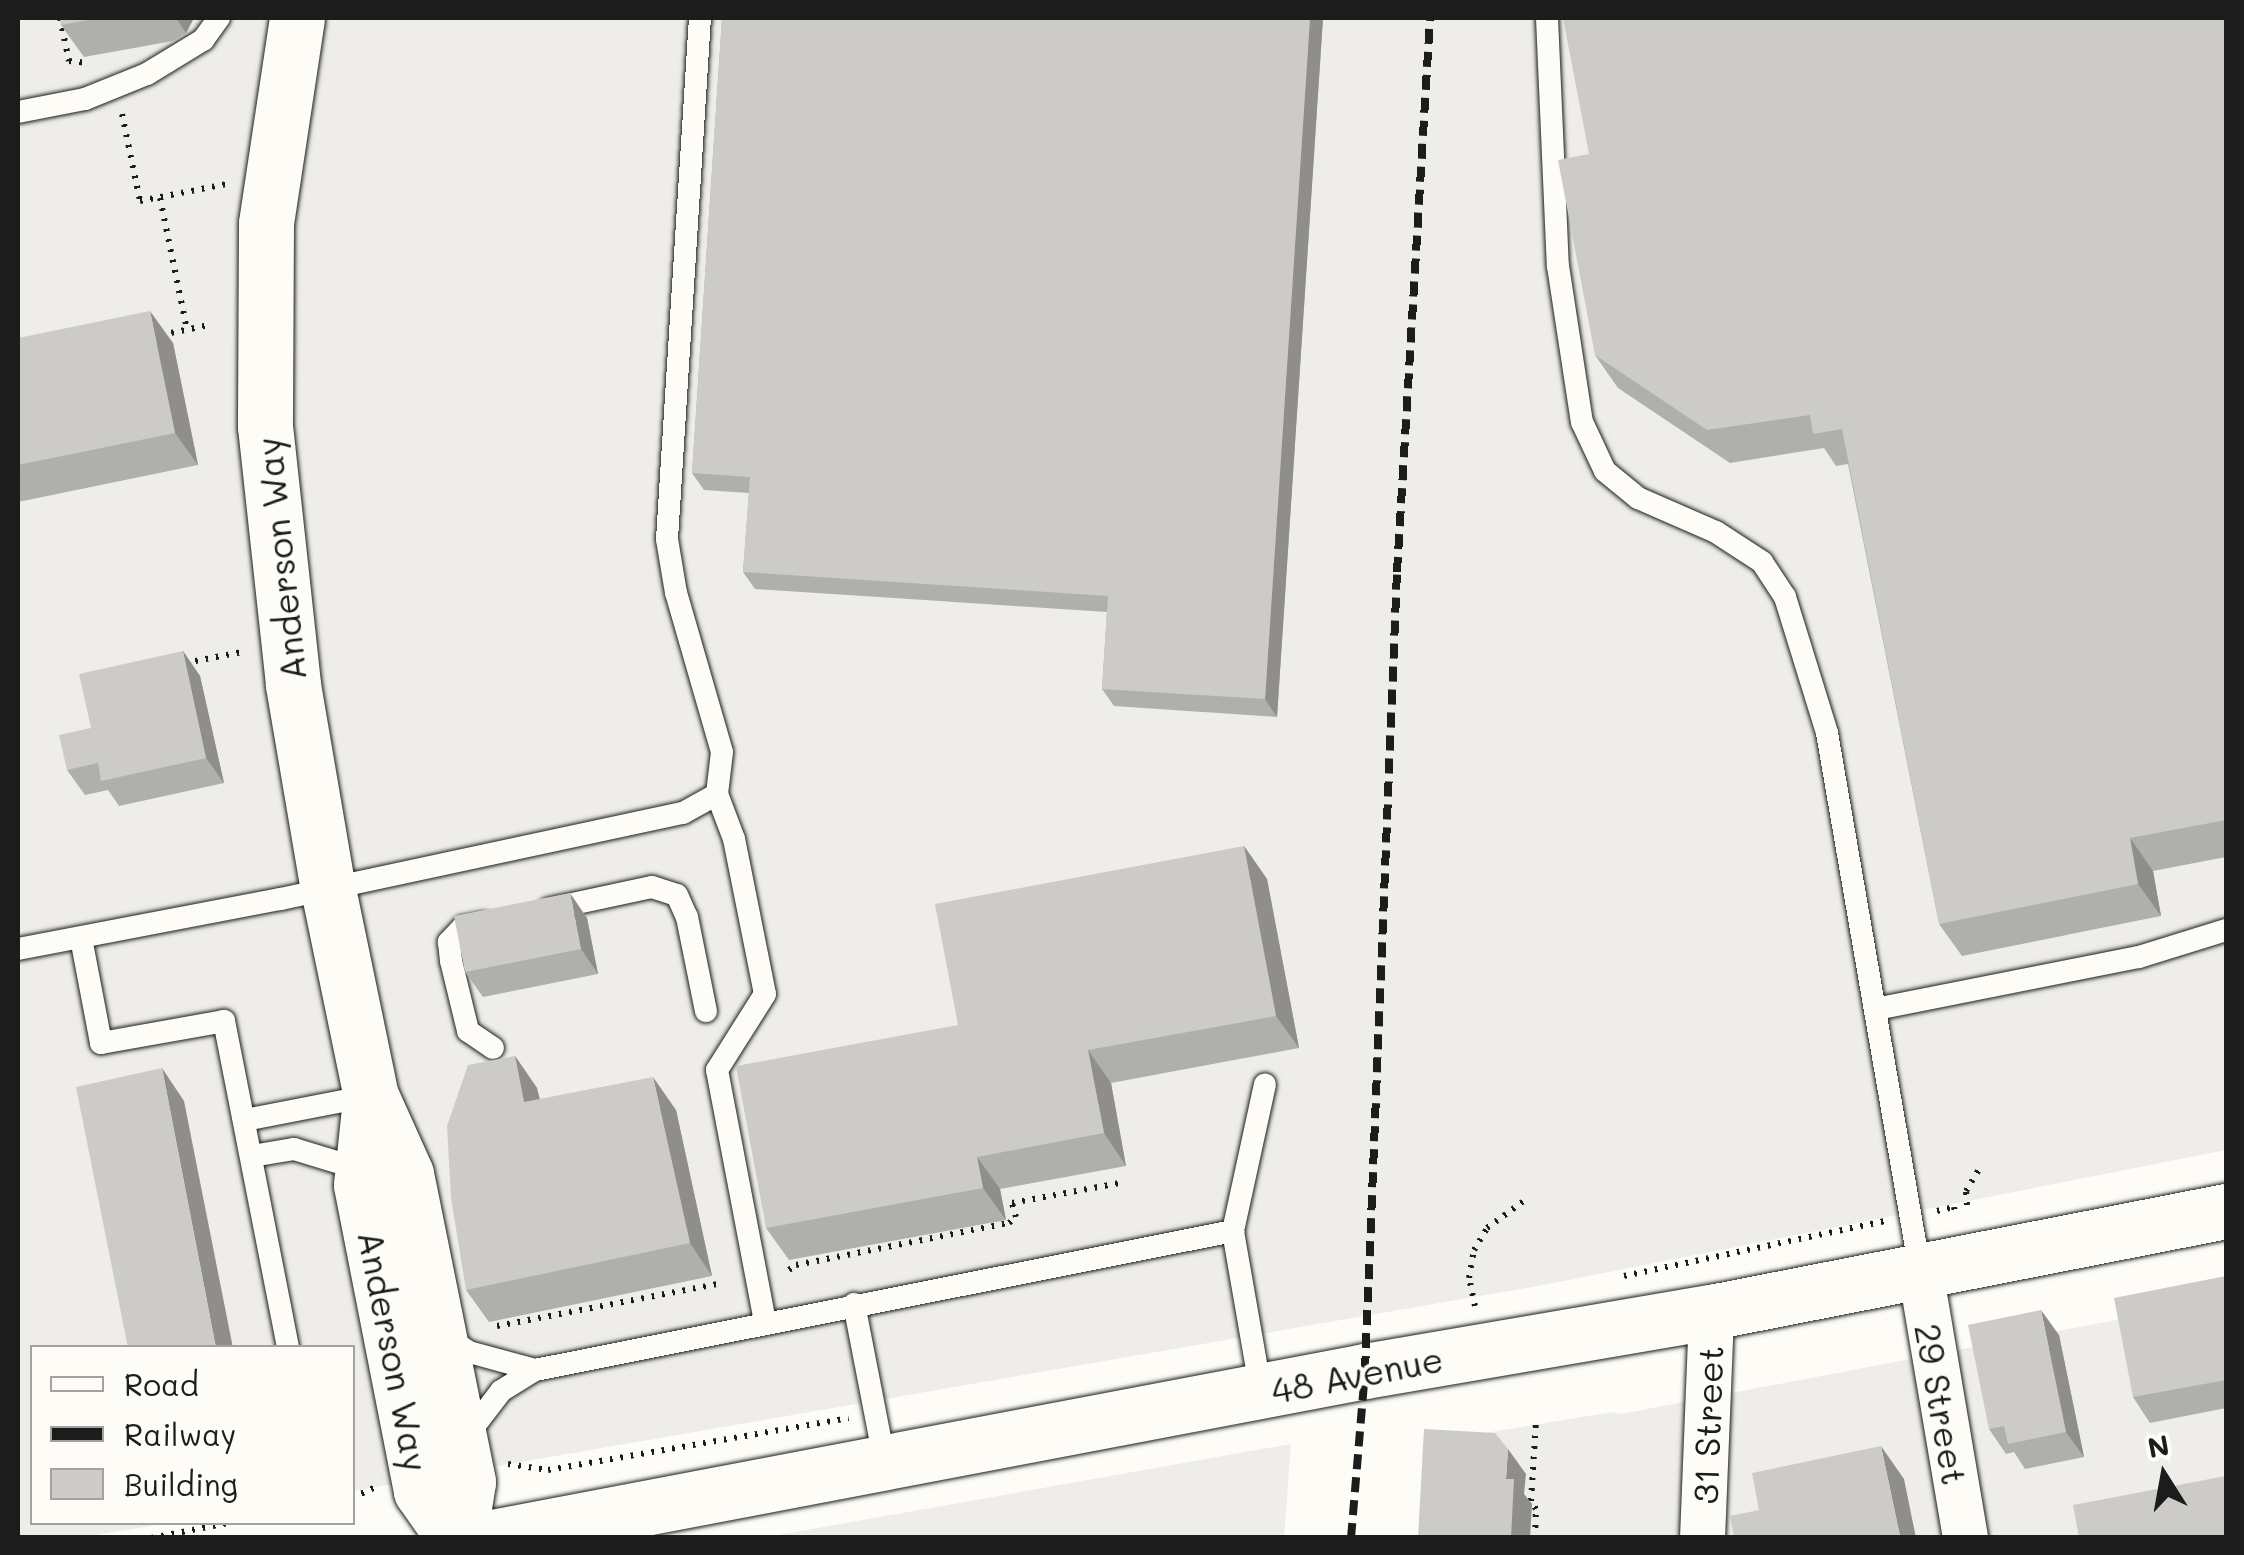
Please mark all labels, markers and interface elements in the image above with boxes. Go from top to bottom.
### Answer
street label: Anderson Way [246,435,314,683]
street label: Anderson Way [350,1227,438,1475]
street label: 29 Street [1907,1320,1977,1488]
street label: 48 Avenue [1268,1337,1446,1411]
legend [30,1345,355,1525]
street label: 31 Street [1683,1345,1731,1505]
text: Road [124,1364,199,1404]
text: Railway [124,1414,236,1454]
north arrow [2114,1425,2214,1525]
text: N [2144,1426,2172,1465]
text: Building [124,1464,238,1504]

